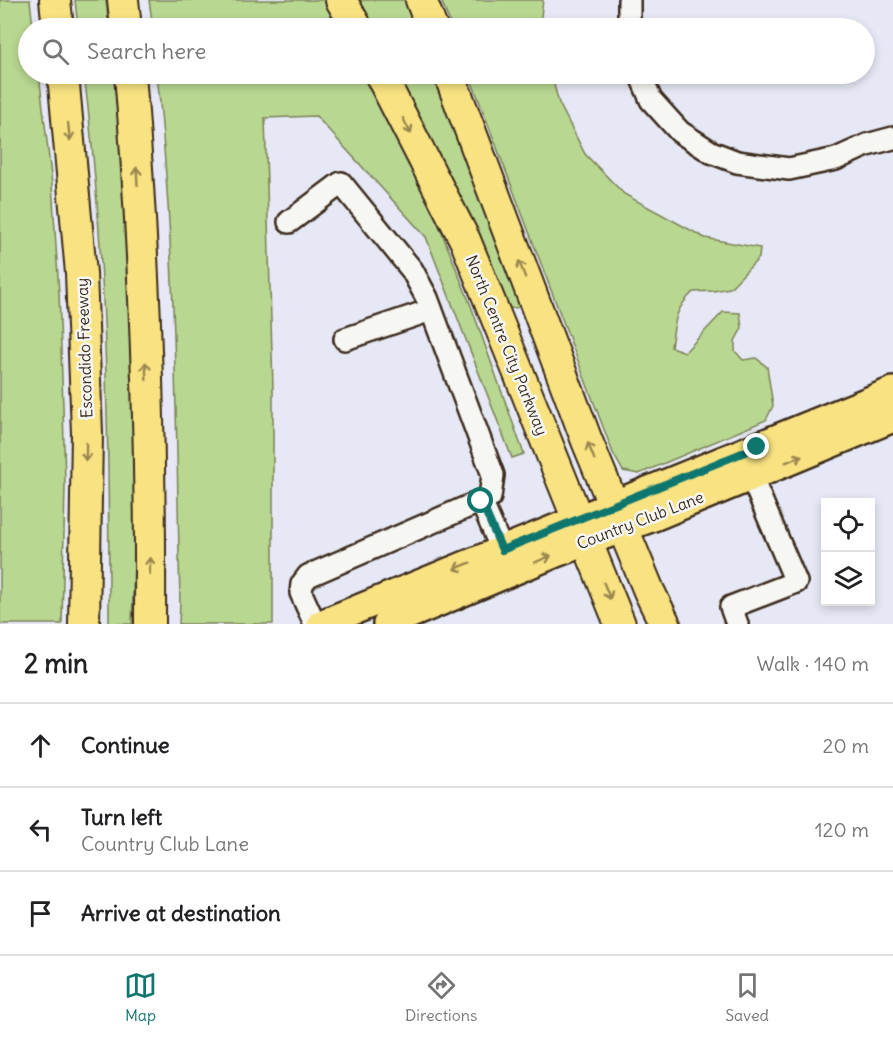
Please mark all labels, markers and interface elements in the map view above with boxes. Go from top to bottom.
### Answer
search box [18,18,875,84]
icon: search [39,35,72,68]
text: Search here [87,37,206,65]
one-way arrow [401,116,413,134]
one-way arrow [63,121,74,141]
one-way arrow [132,166,143,186]
street label: North Centre City Parkway [462,252,552,438]
one-way arrow [516,260,527,278]
street label: Escondido Freeway [72,277,96,419]
one-way arrow [140,361,152,381]
route end [743,433,769,459]
one-way arrow [81,442,92,462]
one-way arrow [585,442,596,461]
one-way arrow [784,453,803,464]
route start [467,487,493,513]
street label: Country Club Lane [574,487,706,553]
map controls [821,498,875,606]
button: locate [821,498,875,552]
button: layers [821,552,875,606]
one-way arrow [533,553,552,564]
one-way arrow [144,556,156,576]
one-way arrow [453,561,472,572]
one-way arrow [602,581,613,600]
text: 2 min [24,647,88,680]
text: Walk · 140 m [756,651,869,676]
icon: ahead [24,729,57,762]
text: Continue [81,731,170,759]
text: 20 m [823,733,869,758]
text: Turn left [81,803,162,831]
icon: left [24,813,57,846]
text: 120 m [815,817,869,842]
text: Country Club Lane [81,831,249,856]
icon: arrive [24,897,57,930]
text: Arrive at destination [81,899,281,927]
tab: Map [124,969,157,1025]
tab: Directions [405,969,477,1025]
tab: Saved [725,969,769,1025]

